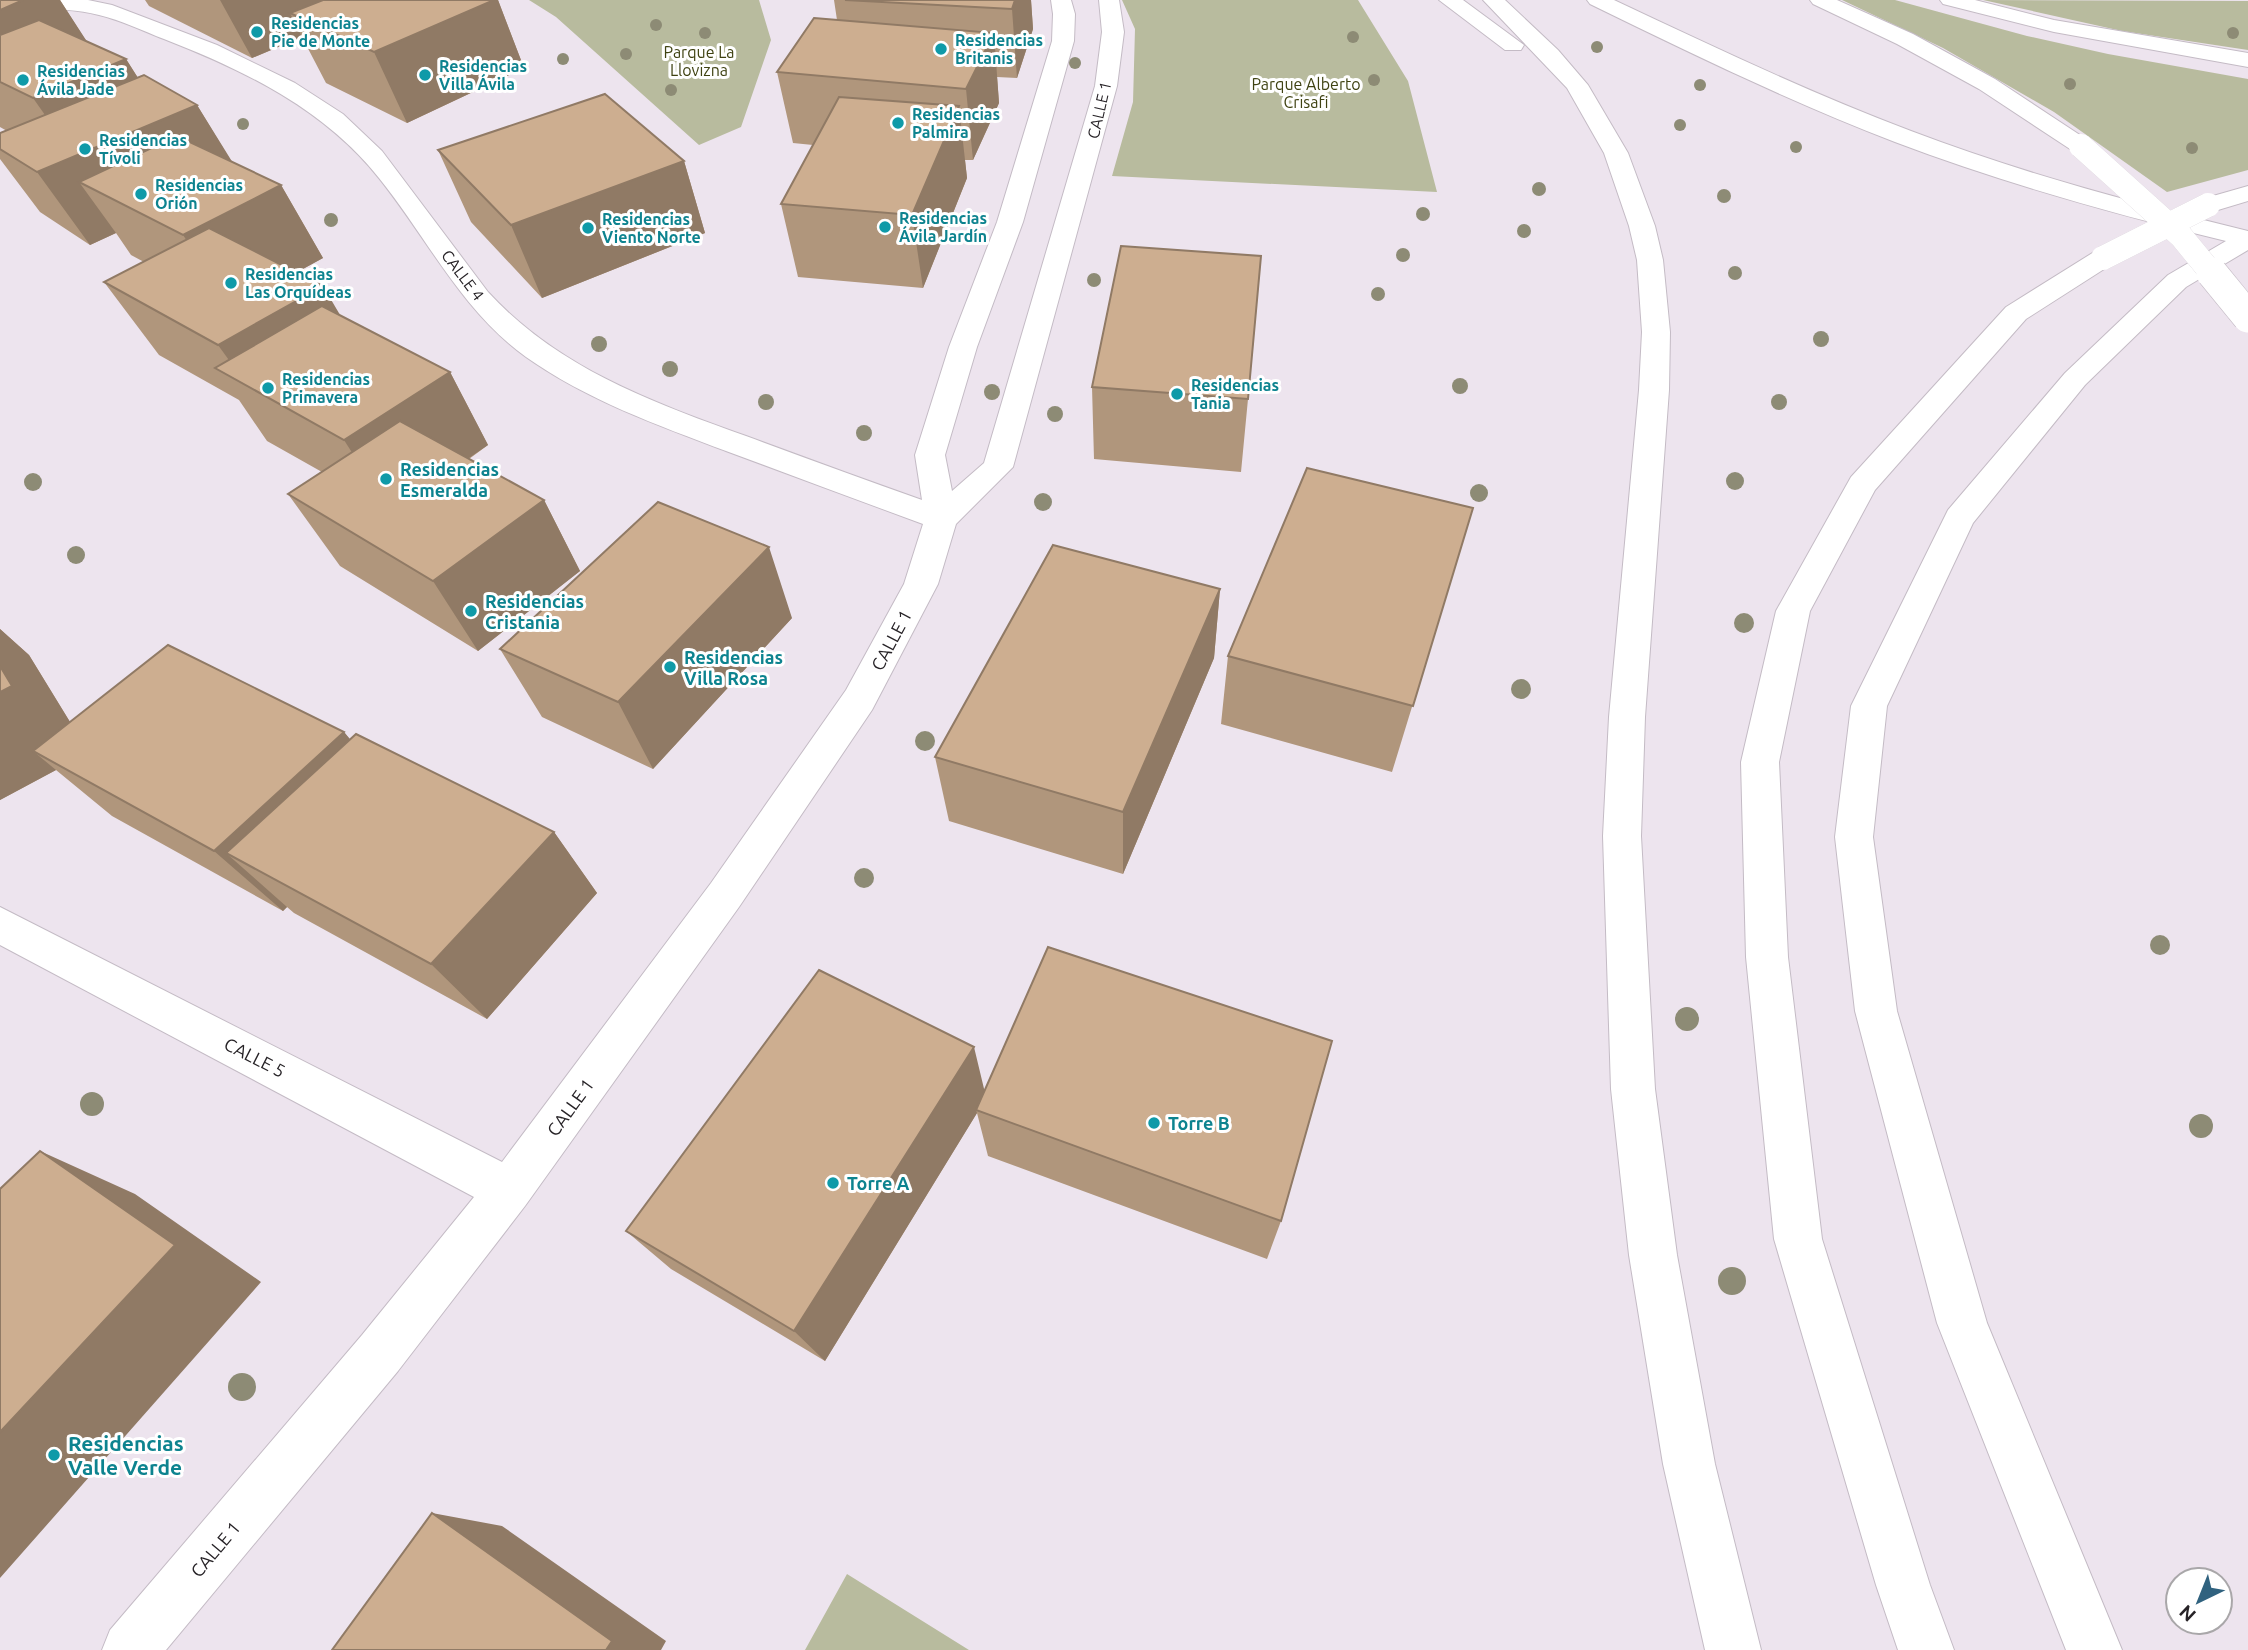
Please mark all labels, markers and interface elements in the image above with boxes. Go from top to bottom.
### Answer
place label: Residencias Pie de Monte [271,14,370,50]
marker: Residencias Pie de Monte [249,24,265,40]
place label: Residencias Britanis [955,31,1043,67]
marker: Residencias Britanis [933,41,949,57]
park label: Parque La Llovizna [663,43,735,79]
place label: Residencias Villa Ávila [439,57,527,93]
place label: Residencias Ávila Jade [37,62,125,98]
marker: Residencias Villa Ávila [417,67,433,83]
marker: Residencias Ávila Jade [15,72,31,88]
park label: Parque Alberto Crisafi [1251,75,1361,111]
street label: CALLE 1 [1084,79,1114,141]
place label: Residencias Palmira [912,105,1000,141]
marker: Residencias Palmira [890,115,906,131]
place label: Residencias Tívoli [99,131,187,167]
marker: Residencias Tívoli [77,141,93,157]
place label: Residencias Orión [155,176,243,212]
marker: Residencias Orión [133,186,149,202]
place label: Residencias Ávila Jardín [899,209,987,245]
place label: Residencias Viento Norte [602,210,701,246]
marker: Residencias Ávila Jardín [877,219,893,235]
marker: Residencias Viento Norte [580,220,596,236]
street label: CALLE 4 [438,246,488,304]
place label: Residencias Las Orquídeas [245,265,351,301]
marker: Residencias Las Orquídeas [223,275,239,291]
place label: Residencias Primavera [282,370,370,406]
place label: Residencias Tania [1191,376,1279,412]
marker: Residencias Primavera [260,380,276,396]
marker: Residencias Tania [1169,386,1185,402]
place label: Residencias Esmeralda [400,459,499,500]
marker: Residencias Esmeralda [378,471,394,487]
place label: Residencias Cristania [485,591,584,632]
marker: Residencias Cristania [463,603,479,619]
street label: CALLE 1 [867,606,915,674]
place label: Residencias Villa Rosa [684,647,783,688]
marker: Residencias Villa Rosa [662,659,678,675]
street label: CALLE 5 [221,1033,289,1081]
street label: CALLE 1 [543,1074,597,1140]
place label: Torre B [1168,1113,1230,1133]
marker: Torre B [1146,1115,1162,1131]
place label: Torre A [847,1173,910,1193]
marker: Torre A [825,1175,841,1191]
place label: Residencias Valle Verde [68,1431,184,1479]
marker: Residencias Valle Verde [46,1447,62,1463]
street label: CALLE 1 [186,1517,244,1581]
north arrow [2164,1566,2234,1636]
text: N [2175,1601,2200,1626]

